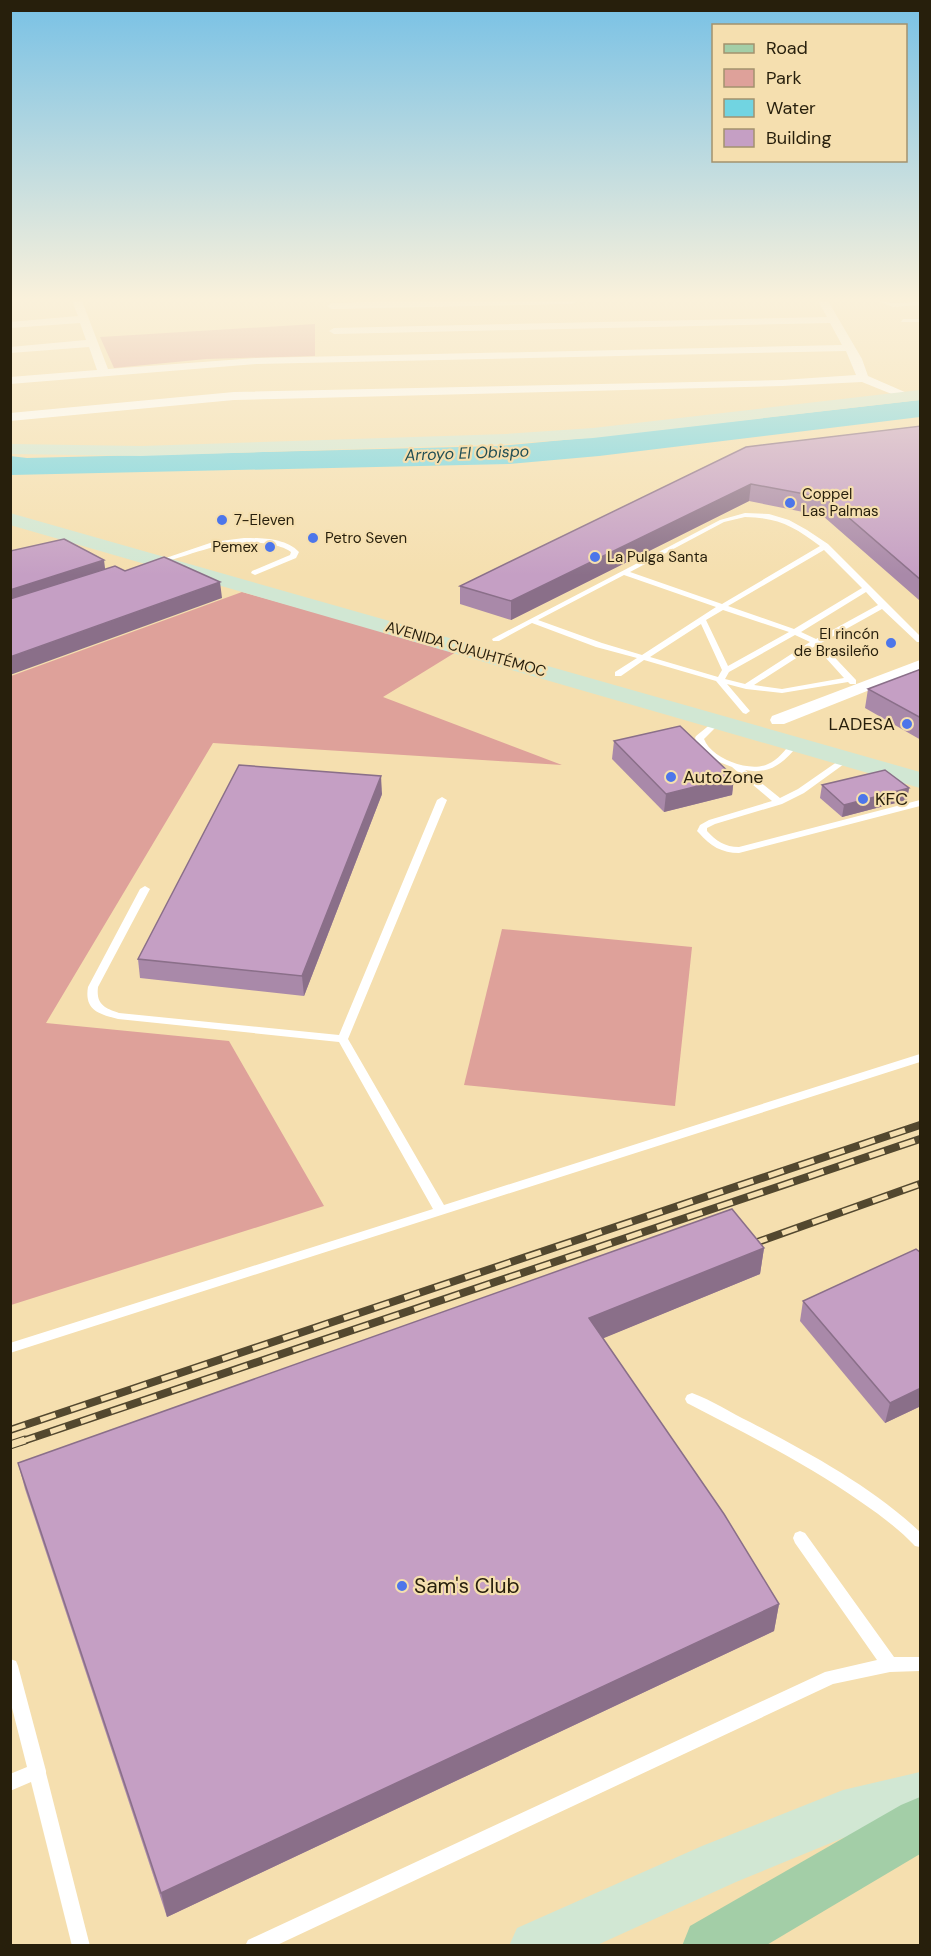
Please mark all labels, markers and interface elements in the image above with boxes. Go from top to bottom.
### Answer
legend [712,24,907,162]
text: Road [766,36,808,60]
text: Park [766,66,802,90]
text: Water [766,96,816,120]
text: Building [766,126,831,150]
water label: Arroyo El Obispo [403,440,530,466]
place label: Coppel Las Palmas [802,484,879,521]
marker: Coppel Las Palmas [783,496,797,510]
place label: 7-Eleven [234,510,294,530]
marker: 7-Eleven [215,513,229,527]
place label: Petro Seven [325,528,407,548]
marker: Petro Seven [306,531,320,545]
place label: Pemex [212,537,259,557]
marker: Pemex [263,540,277,554]
place label: La Pulga Santa [607,547,708,567]
marker: La Pulga Santa [588,550,602,564]
street label: AVENIDA CUAUHTÉMOC [383,617,549,682]
place label: El rincón de Brasileño [794,624,879,661]
marker: El rincón de Brasileño [884,636,898,650]
place label: LADESA [829,712,895,736]
marker: LADESA [900,717,914,731]
place label: AutoZone [683,765,764,789]
marker: AutoZone [664,770,678,784]
place label: KFC [875,787,908,811]
marker: KFC [856,792,870,806]
place label: Sam's Club [414,1572,520,1600]
marker: Sam's Club [395,1579,409,1593]

